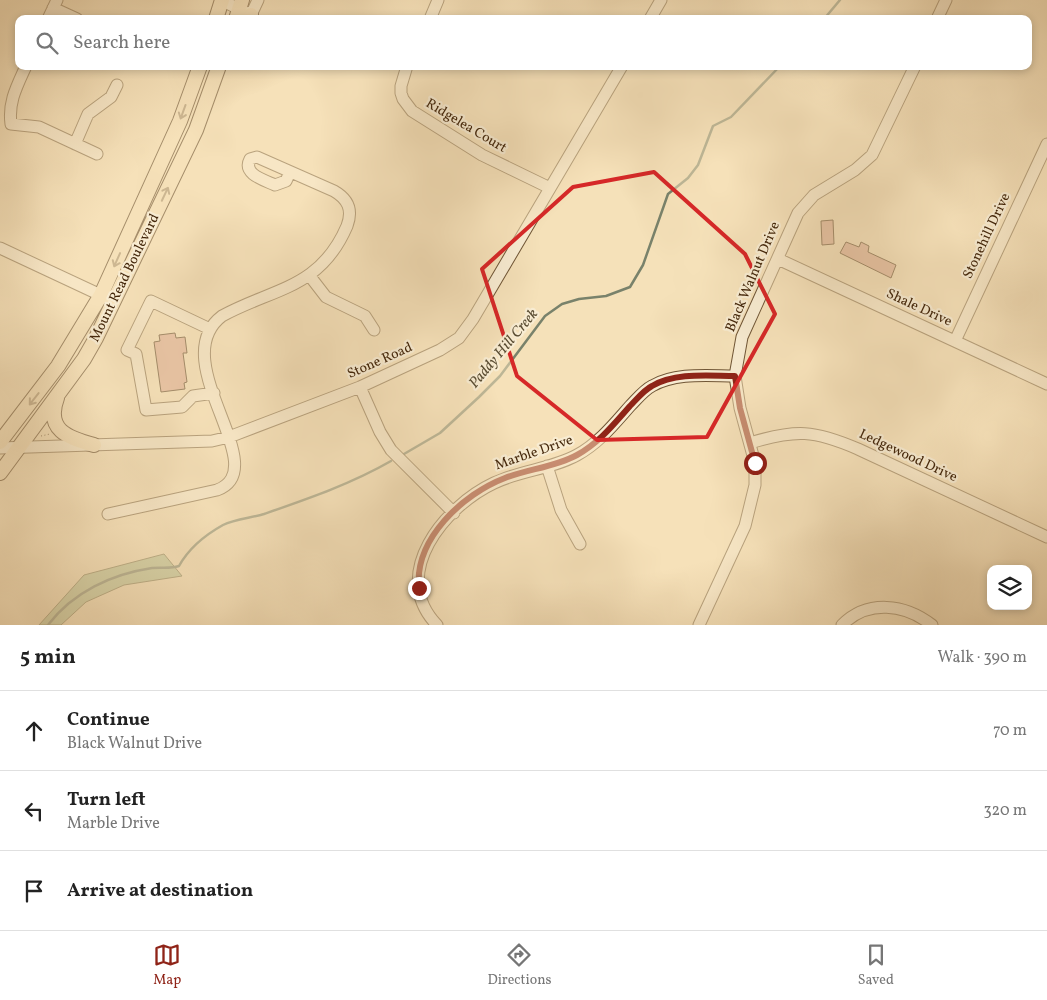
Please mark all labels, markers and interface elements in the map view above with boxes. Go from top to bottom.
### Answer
search box [15,15,1032,70]
icon: search [33,29,61,57]
text: Search here [73,30,170,56]
street label: Ridgelea Court [422,94,510,158]
one-way arrow [178,104,187,119]
one-way arrow [161,187,171,202]
street label: Stonehill Drive [959,190,1015,282]
street label: Mount Read Boulevard [86,211,164,345]
street label: Black Walnut Drive [721,219,785,335]
one-way arrow [111,252,121,267]
street label: Shale Drive [883,284,955,332]
water label: Paddy Hill Creek [464,305,544,393]
street label: Stone Road [344,338,416,384]
one-way arrow [28,392,39,405]
street label: Ledgewood Drive [856,425,961,487]
street label: Marble Drive [493,431,576,475]
route start [744,452,767,475]
map controls [987,565,1032,610]
button: layers [987,565,1032,610]
route end [408,577,431,600]
text: 5 min [20,643,76,672]
text: Walk · 390 m [938,647,1027,669]
text: Continue [67,707,150,733]
icon: ahead [20,717,48,745]
text: 70 m [993,720,1027,742]
text: Black Walnut Drive [67,733,202,755]
text: Turn left [67,787,146,813]
icon: left [20,797,48,825]
text: 320 m [983,800,1027,822]
text: Marble Drive [67,813,160,835]
icon: arrive [20,877,48,905]
text: Arrive at destination [67,878,253,904]
tab: Map [153,941,181,990]
tab: Directions [487,941,552,990]
tab: Saved [858,941,894,990]

